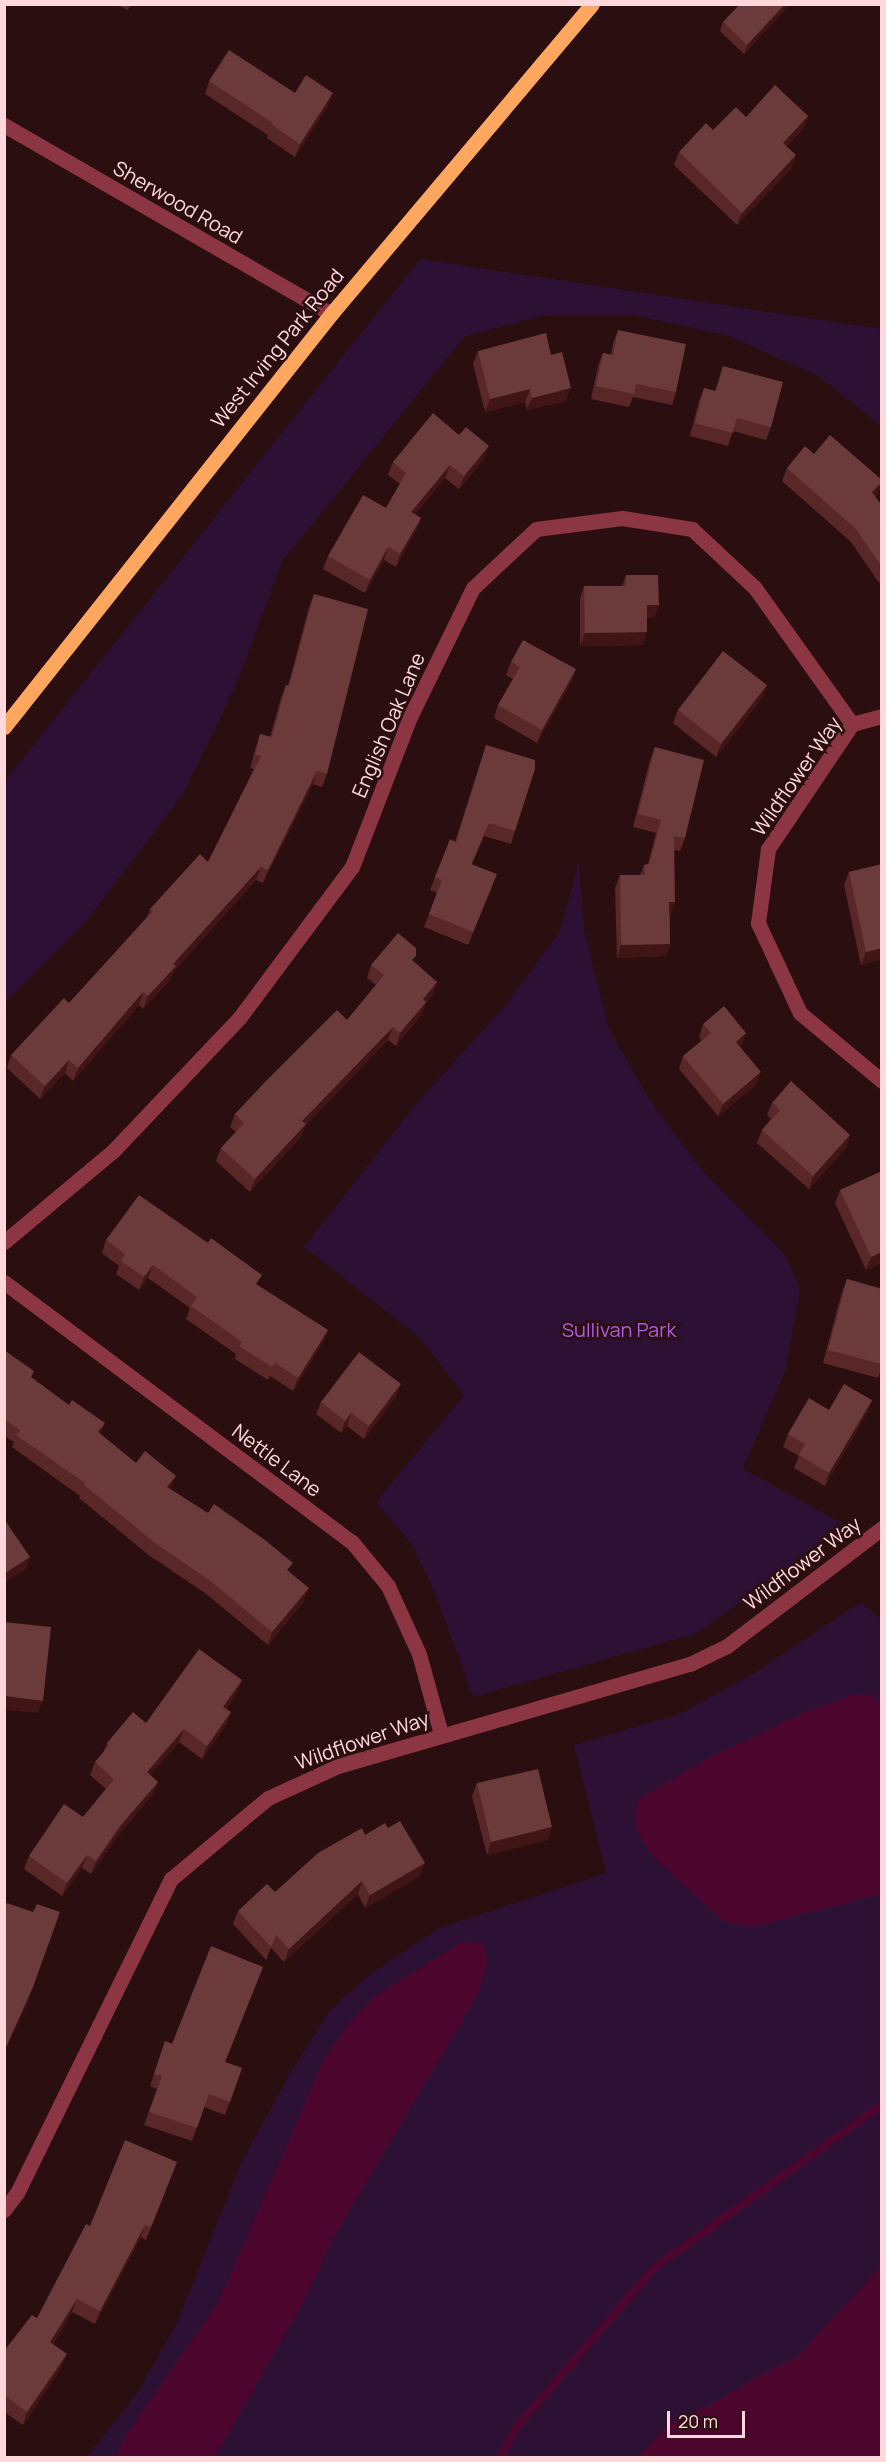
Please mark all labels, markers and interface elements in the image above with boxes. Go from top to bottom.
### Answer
street label: Sherwood Road [109,155,247,249]
street label: West Irving Park Road [206,264,348,432]
street label: English Oak Lane [347,649,429,801]
street label: Wildflower Way [746,712,846,840]
park label: Sullivan Park [562,1317,676,1341]
street label: Nettle Lane [228,1419,326,1501]
street label: Wildflower Way [739,1511,865,1615]
street label: Wildflower Way [292,1706,432,1774]
scale bar [670,2399,748,2437]
text: 20 m [678,2409,718,2433]

